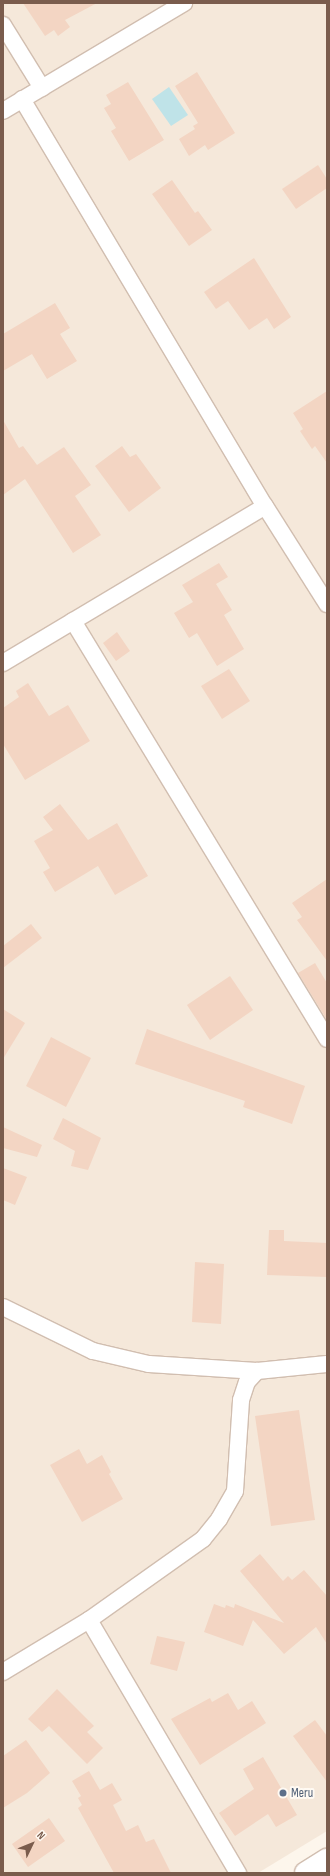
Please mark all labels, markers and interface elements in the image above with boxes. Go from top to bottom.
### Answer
place label: Meru [291,1785,313,1801]
marker: Meru [278,1788,288,1798]
north arrow [12,1824,52,1864]
text: N [34,1829,48,1842]

